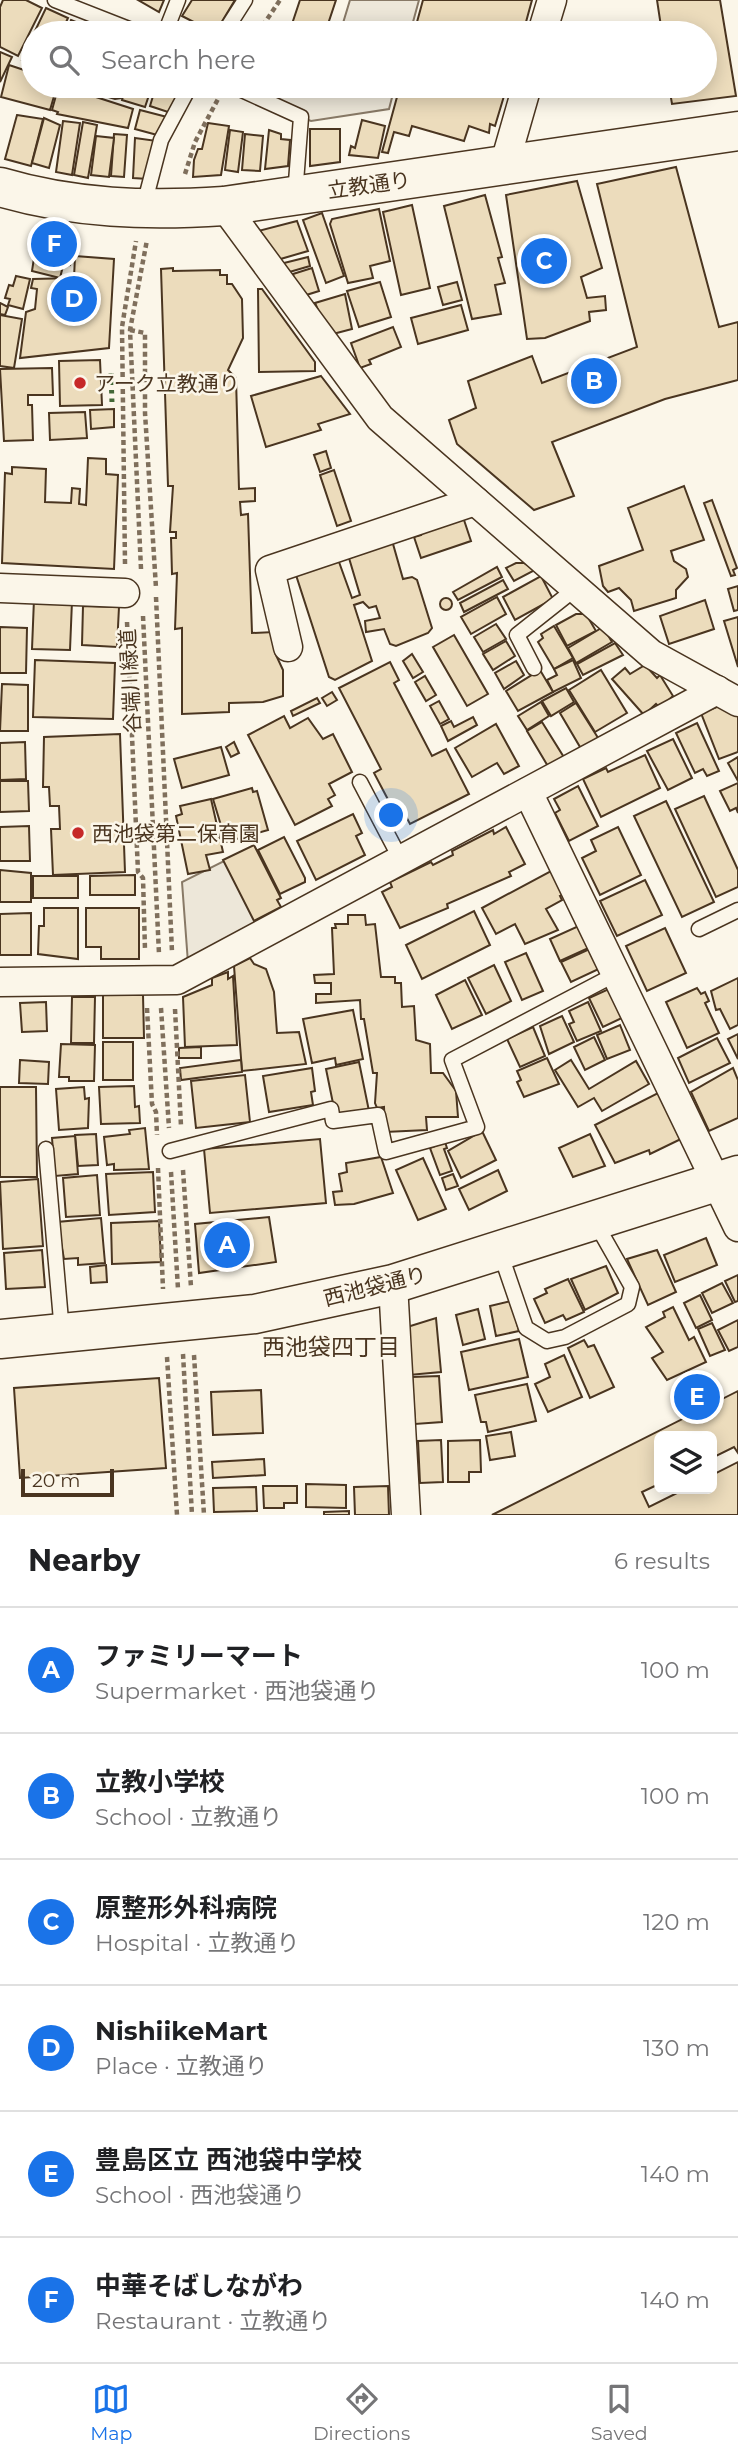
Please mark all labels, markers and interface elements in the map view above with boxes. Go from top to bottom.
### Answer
search box [21,21,717,98]
icon: search [45,41,83,79]
text: Search here [101,44,256,76]
street label: 立教通り [326,167,412,203]
pin: F [31,218,77,270]
pin: C [521,235,567,287]
pin: D [51,273,97,325]
pin: B [571,355,617,407]
place label: アーク立教通り [94,371,240,396]
marker: アーク立教通り [72,375,88,391]
street label: 谷端川緑道 [115,628,145,734]
your location [374,798,408,832]
place label: 西池袋第二保育園 [92,821,260,846]
marker: 西池袋第二保育園 [70,825,86,841]
pin: A [204,1219,250,1271]
street label: 西池袋通り [321,1261,429,1311]
district label: 西池袋四丁目 [262,1333,400,1361]
pin: E [674,1371,720,1423]
map controls [654,1431,717,1494]
button: layers [654,1431,717,1494]
scale bar [21,1466,114,1498]
text: 20 m [32,1469,80,1492]
text: Nearby [28,1542,140,1579]
text: 6 results [614,1547,710,1575]
text: ファミリーマート [95,1640,303,1672]
text: A [42,1656,60,1684]
text: 100 m [641,1656,710,1684]
text: Supermarket · 西池袋通り [95,1677,380,1705]
text: 立教小学校 [95,1766,225,1798]
text: B [42,1782,60,1810]
text: 100 m [641,1782,710,1810]
text: School · 立教通り [95,1803,282,1831]
text: 原整形外科病院 [95,1892,277,1924]
text: C [43,1908,59,1936]
text: 120 m [643,1908,710,1936]
text: Hospital · 立教通り [95,1929,299,1957]
text: NishiikeMart [95,2015,268,2047]
text: D [42,2034,61,2062]
text: 130 m [643,2034,710,2062]
text: Place · 立教通り [95,2052,268,2080]
text: 豊島区立 西池袋中学校 [95,2144,362,2176]
text: E [43,2160,59,2188]
text: 140 m [641,2160,710,2188]
text: School · 西池袋通り [95,2181,305,2209]
text: 中華そばしながわ [95,2270,303,2302]
text: F [44,2286,58,2314]
text: 140 m [641,2286,710,2314]
text: Restaurant · 立教通り [95,2307,331,2335]
tab: Map [90,2380,132,2445]
tab: Directions [313,2380,410,2445]
tab: Saved [591,2380,648,2445]

